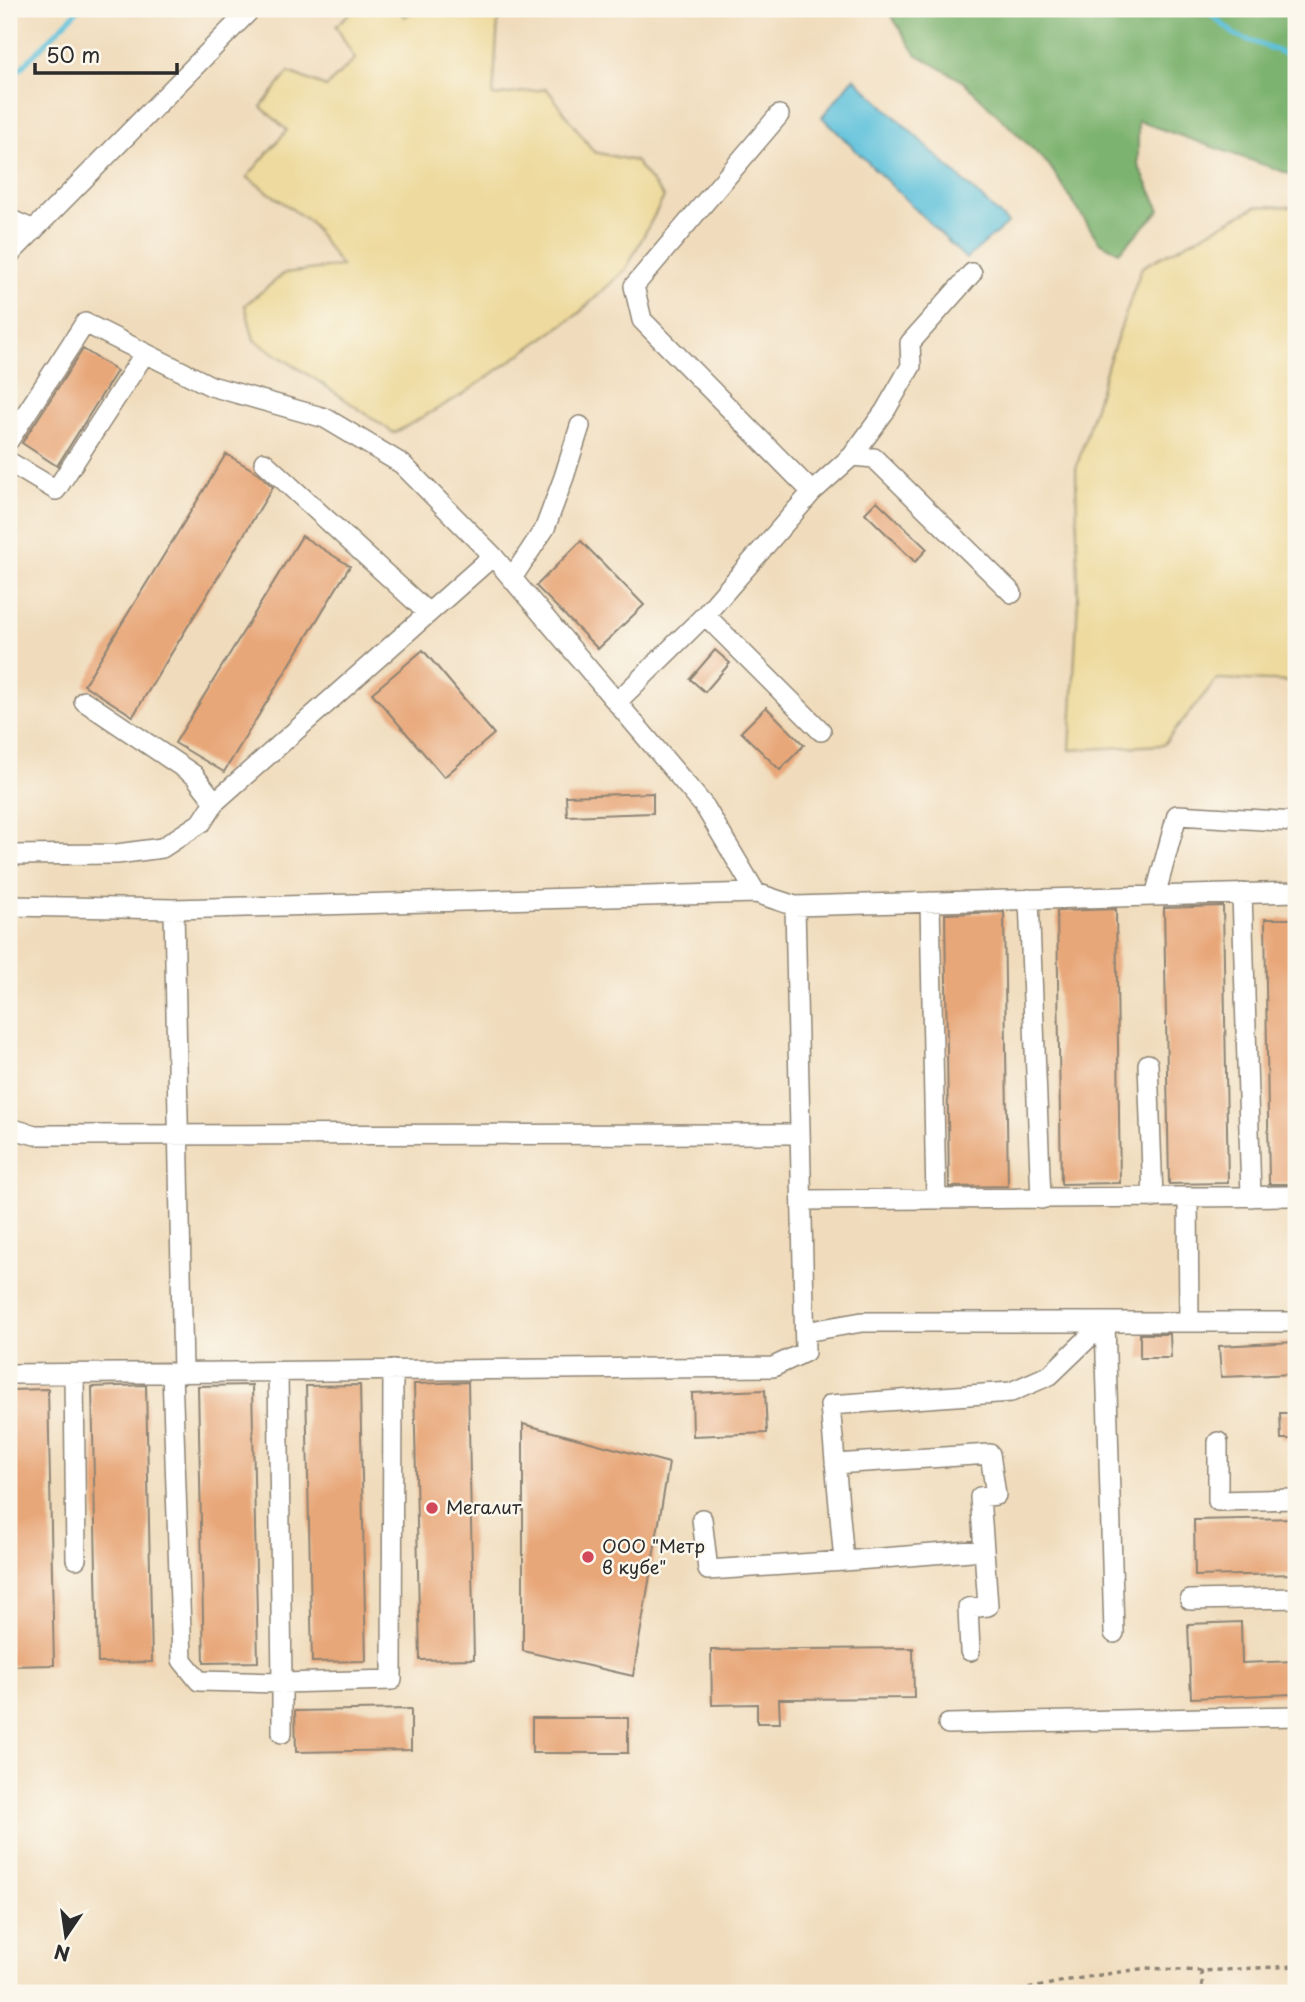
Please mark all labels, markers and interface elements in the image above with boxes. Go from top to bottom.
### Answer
scale bar [35,32,177,76]
text: 50 m [46,38,100,70]
place label: Мегалит [446,1493,522,1520]
marker: Мегалит [424,1500,440,1516]
place label: ООО "Метр в кубе" [602,1532,705,1580]
marker: ООО "Метр в кубе" [580,1549,596,1565]
north arrow [32,1900,102,1970]
text: N [51,1938,72,1969]

